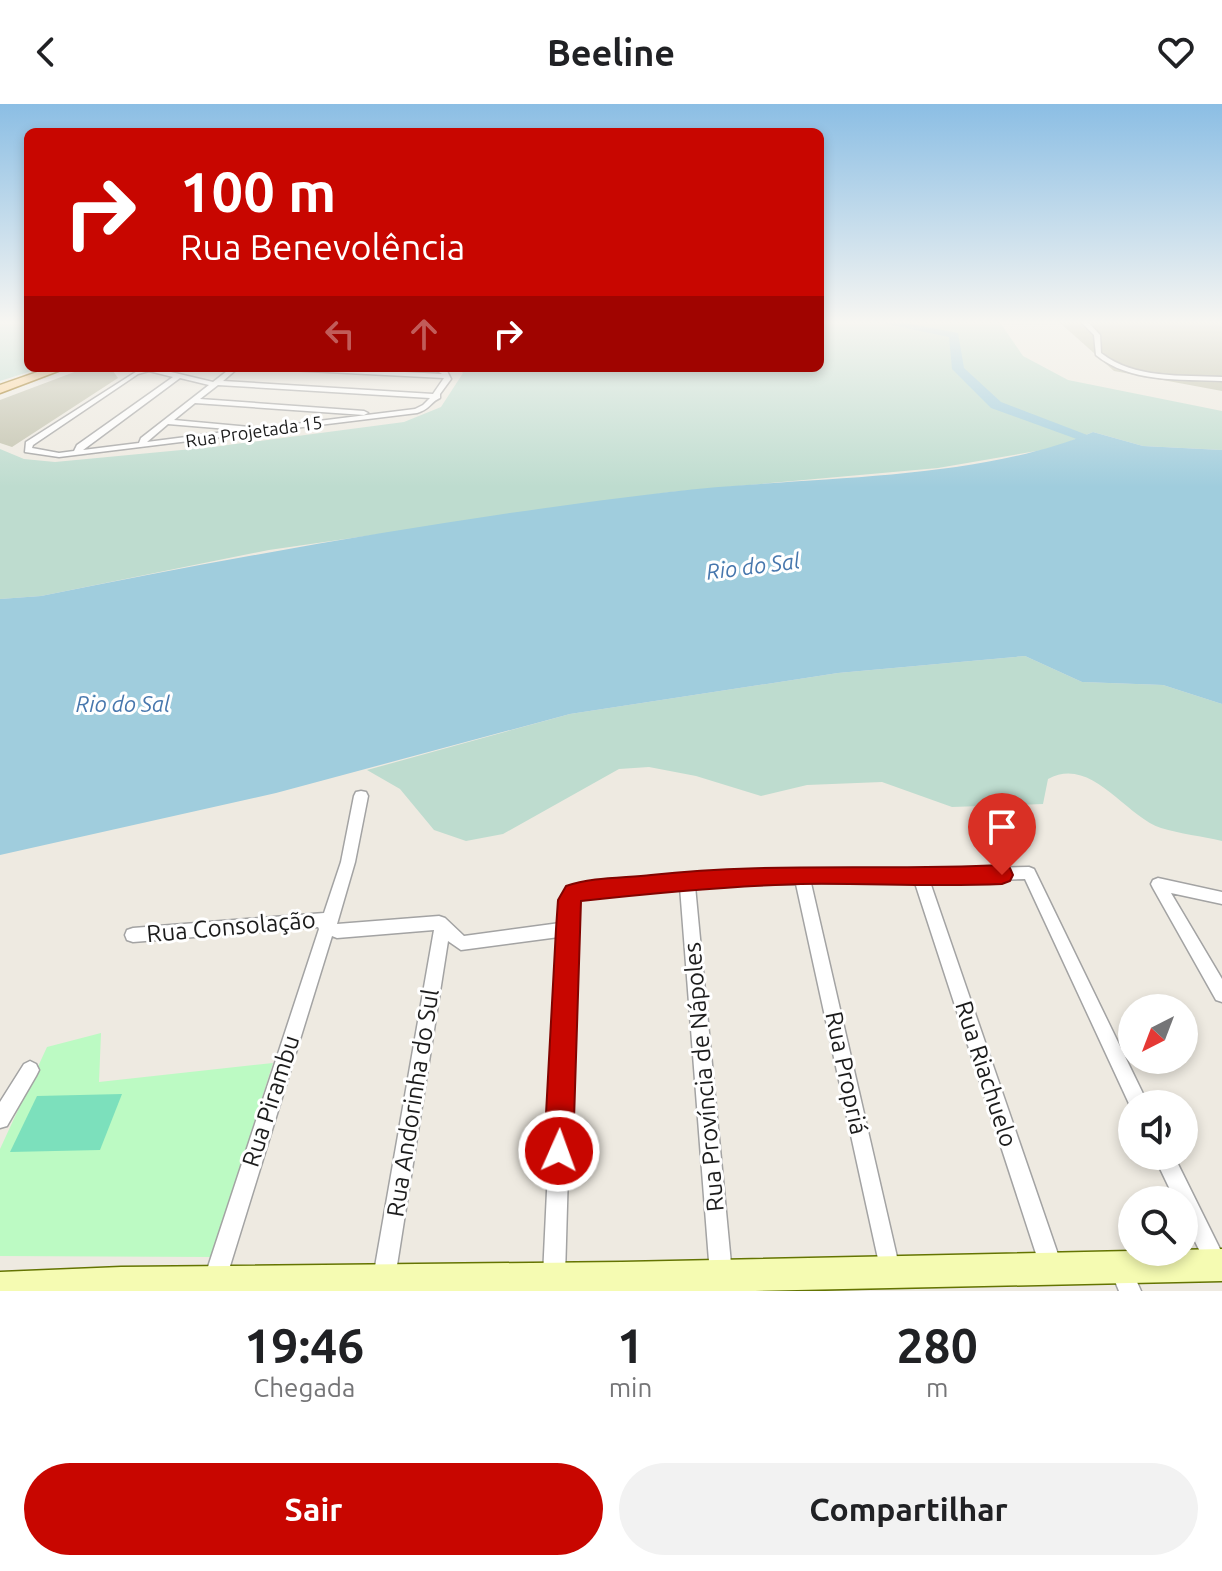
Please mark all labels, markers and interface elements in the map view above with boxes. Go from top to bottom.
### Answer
icon: back [24,30,68,74]
icon: heart [1154,30,1198,74]
text: Beeline [547,32,675,73]
icon: right [48,160,152,264]
text: 100 m [180,160,336,223]
text: Rua Benevolência [180,226,465,267]
icon: left [318,312,362,356]
icon: ahead [402,312,446,356]
icon: right [486,312,530,356]
street label: Rua Projetada 15 [184,412,323,451]
water label: Rio do Sal [705,547,801,584]
water label: Rio do Sal [76,691,170,716]
pin [968,793,1036,875]
icon: arrive [980,805,1024,849]
street label: Rua Consolação [145,906,317,947]
street label: Rua Província de Nápoles [678,941,729,1213]
street label: Rua Andorinha do Sul [381,987,444,1219]
north arrow [1118,994,1198,1074]
map controls [1118,994,1198,1266]
street label: Rua Riachuelo [950,997,1023,1150]
street label: Rua Propriá [820,1009,873,1137]
street label: Rua Pirambu [237,1032,304,1170]
button: sound [1118,1090,1198,1170]
position arrow [517,1109,601,1193]
button: search [1118,1186,1198,1266]
text: 19:46 [244,1318,364,1372]
text: 1 [617,1318,644,1372]
text: 280 [897,1318,978,1372]
text: Chegada [253,1373,355,1402]
text: min [609,1373,652,1402]
text: m [926,1373,948,1402]
button: Sair [24,1463,603,1555]
button: Compartilhar [619,1463,1198,1555]

